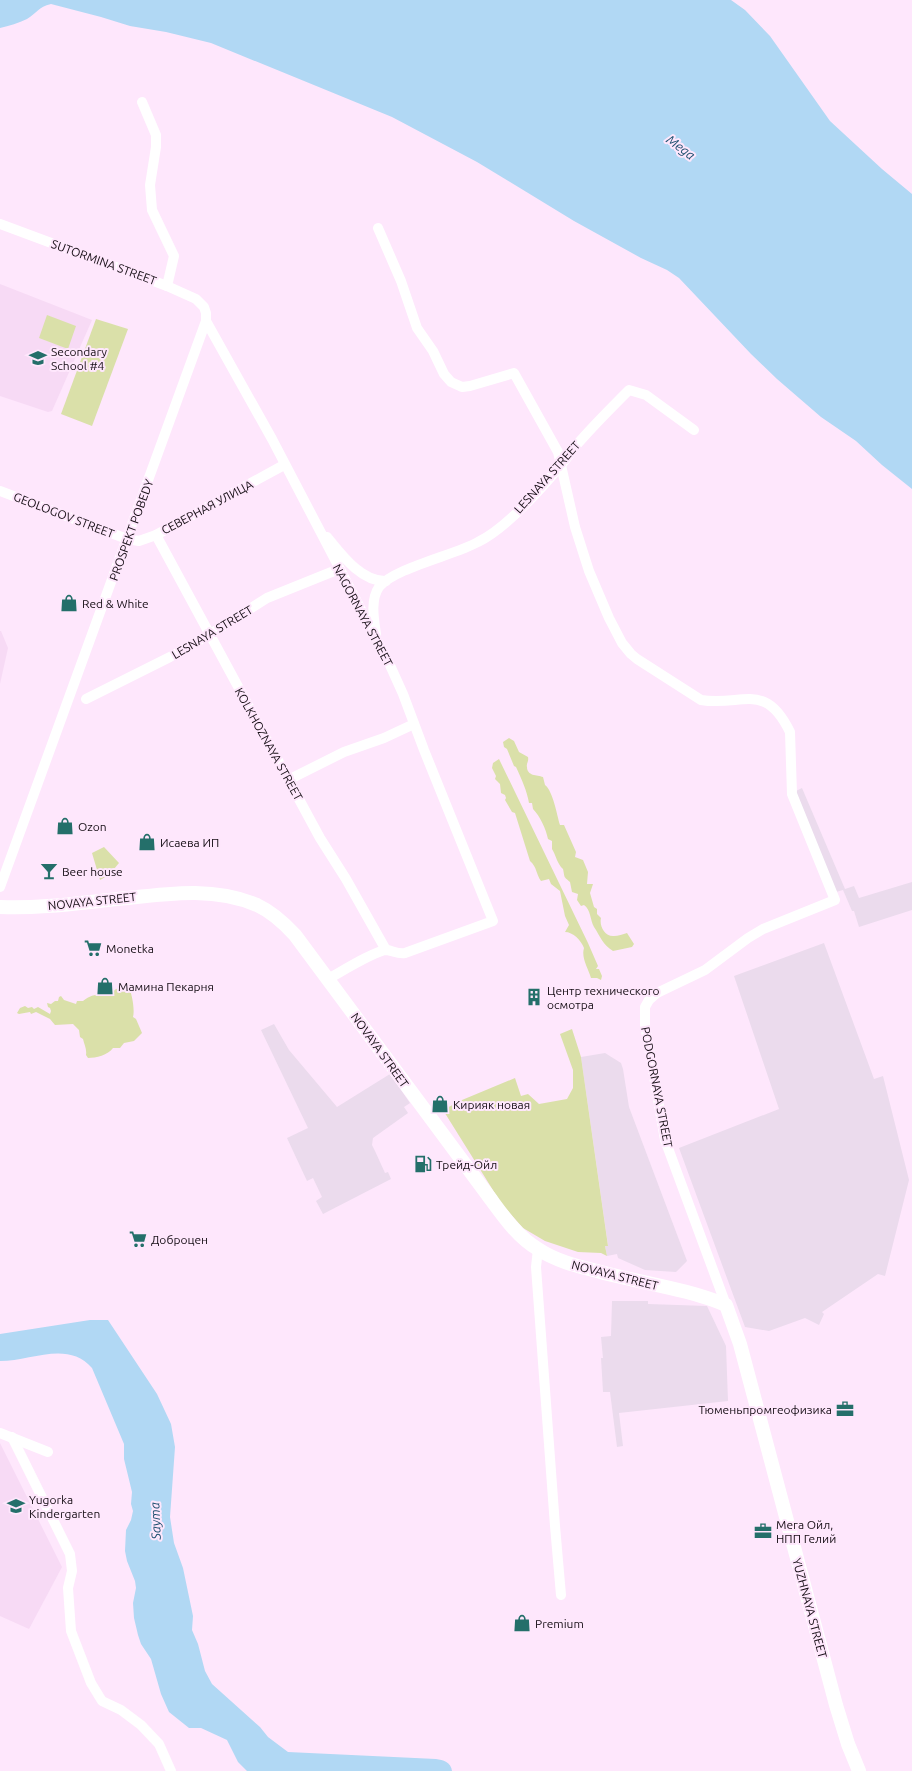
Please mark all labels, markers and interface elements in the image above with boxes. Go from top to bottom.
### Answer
water label: Mega [664,132,698,162]
street label: SUTORMINA STREET [50,237,159,287]
place label: Secondary School #4 [51,345,107,372]
school or university icon: Secondary School #4 [28,348,48,368]
street label: LESNAYA STREET [511,438,583,515]
street label: PROSPEKT POBEDY [107,477,155,582]
street label: СЕВЕРНАЯ УЛИЦА [159,477,255,537]
street label: GEOLOGOV STREET [12,490,117,540]
street label: NAGORNAYA STREET [331,562,396,669]
shop icon: Red & White [59,593,79,613]
place label: Red & White [82,597,149,610]
street label: LESNAYA STREET [169,603,255,661]
street label: KOLKHOZNAYA STREET [233,685,306,803]
shop icon: Ozon [55,816,75,836]
place label: Ozon [78,820,107,833]
shop icon: Исаева ИП [137,832,157,852]
place label: Исаева ИП [160,836,219,849]
bar icon: Beer house [39,861,59,881]
place label: Beer house [62,865,123,878]
street label: NOVAYA STREET [47,890,137,912]
supermarket icon: Monetka [83,938,103,958]
place label: Monetka [106,942,154,955]
shop icon: Мамина Пекарня [95,976,115,996]
place label: Мамина Пекарня [118,980,214,993]
place label: Центр технического осмотра [547,984,660,1011]
building icon: Центр технического осмотра [524,987,544,1007]
street label: NOVAYA STREET [349,1010,412,1090]
street label: PODGORNAYA STREET [639,1026,675,1149]
shop icon: Кирияк новая [430,1094,450,1114]
place label: Кирияк новая [453,1098,530,1111]
fuel station icon: Трейд-Ойл [413,1154,433,1174]
place label: Трейд-Ойл [436,1158,497,1171]
supermarket icon: Доброцен [128,1229,148,1249]
place label: Доброцен [151,1233,208,1246]
street label: NOVAYA STREET [570,1258,660,1292]
office icon: Тюменьпромгеофизика [835,1399,855,1419]
place label: Тюменьпромгеофизика [698,1403,832,1416]
place label: Yugorka Kindergarten [29,1493,100,1520]
school or university icon: Yugorka Kindergarten [6,1496,26,1516]
water label: Sayma [147,1502,163,1541]
place label: Мега Ойл, НПП Гелий [776,1518,836,1545]
office icon: Мега Ойл, НПП Гелий [753,1521,773,1541]
street label: YUZHNAYA STREET [790,1557,830,1660]
shop icon: Premium [512,1613,532,1633]
place label: Premium [535,1617,584,1630]

